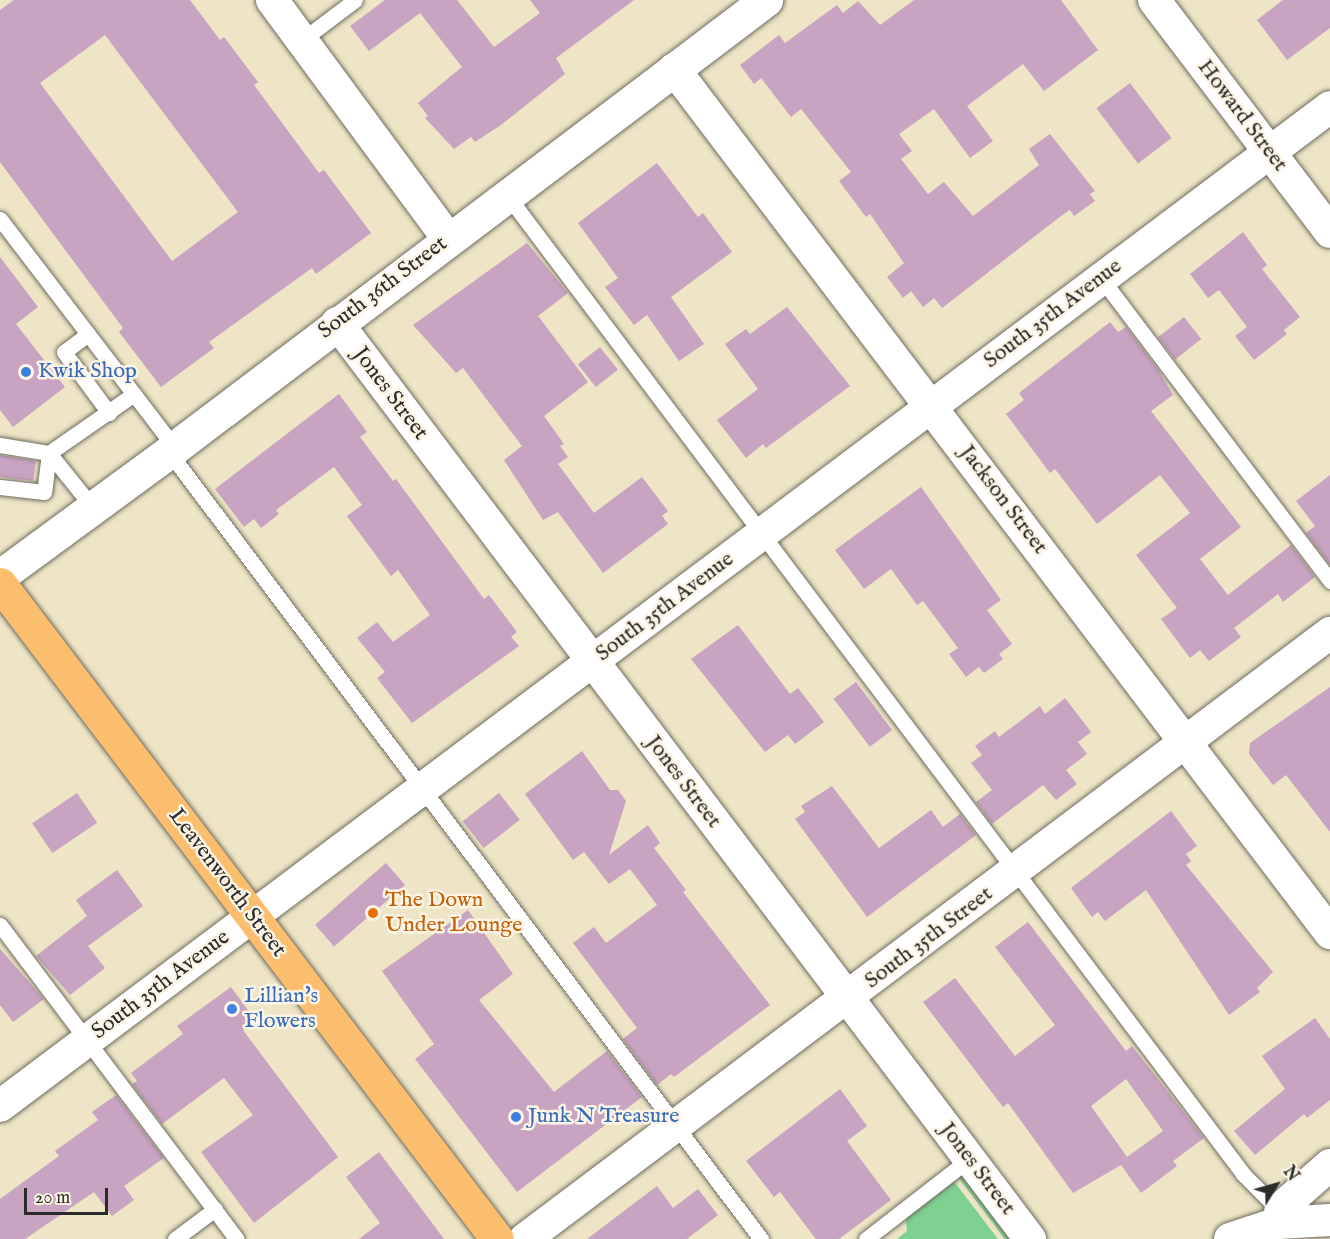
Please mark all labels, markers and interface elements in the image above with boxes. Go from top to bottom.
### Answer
street label: Howard Street [1191,55,1293,177]
street label: South 36th Street [313,231,453,345]
street label: South 35th Avenue [979,254,1127,374]
street label: Jones Street [347,342,433,446]
place label: Kwik Shop [38,359,137,385]
marker: Kwik Shop [19,365,33,379]
street label: Jackson Street [953,440,1053,560]
street label: South 35th Avenue [591,547,739,667]
street label: Jones Street [640,730,726,834]
street label: Leavenworth Street [163,803,291,963]
street label: South 35th Street [860,881,998,995]
place label: The Down Under Lounge [385,887,522,938]
marker: The Down Under Lounge [366,906,380,920]
street label: South 35th Avenue [87,925,235,1045]
place label: Lillian's Flowers [244,983,318,1034]
marker: Lillian's Flowers [225,1002,239,1016]
place label: Junk N Treasure [528,1104,679,1130]
marker: Junk N Treasure [509,1110,523,1124]
street label: Jones Street [934,1117,1020,1221]
north arrow [1246,1155,1306,1215]
text: N [1278,1163,1303,1186]
scale bar [27,1176,111,1214]
text: 20 m [35,1187,70,1210]

